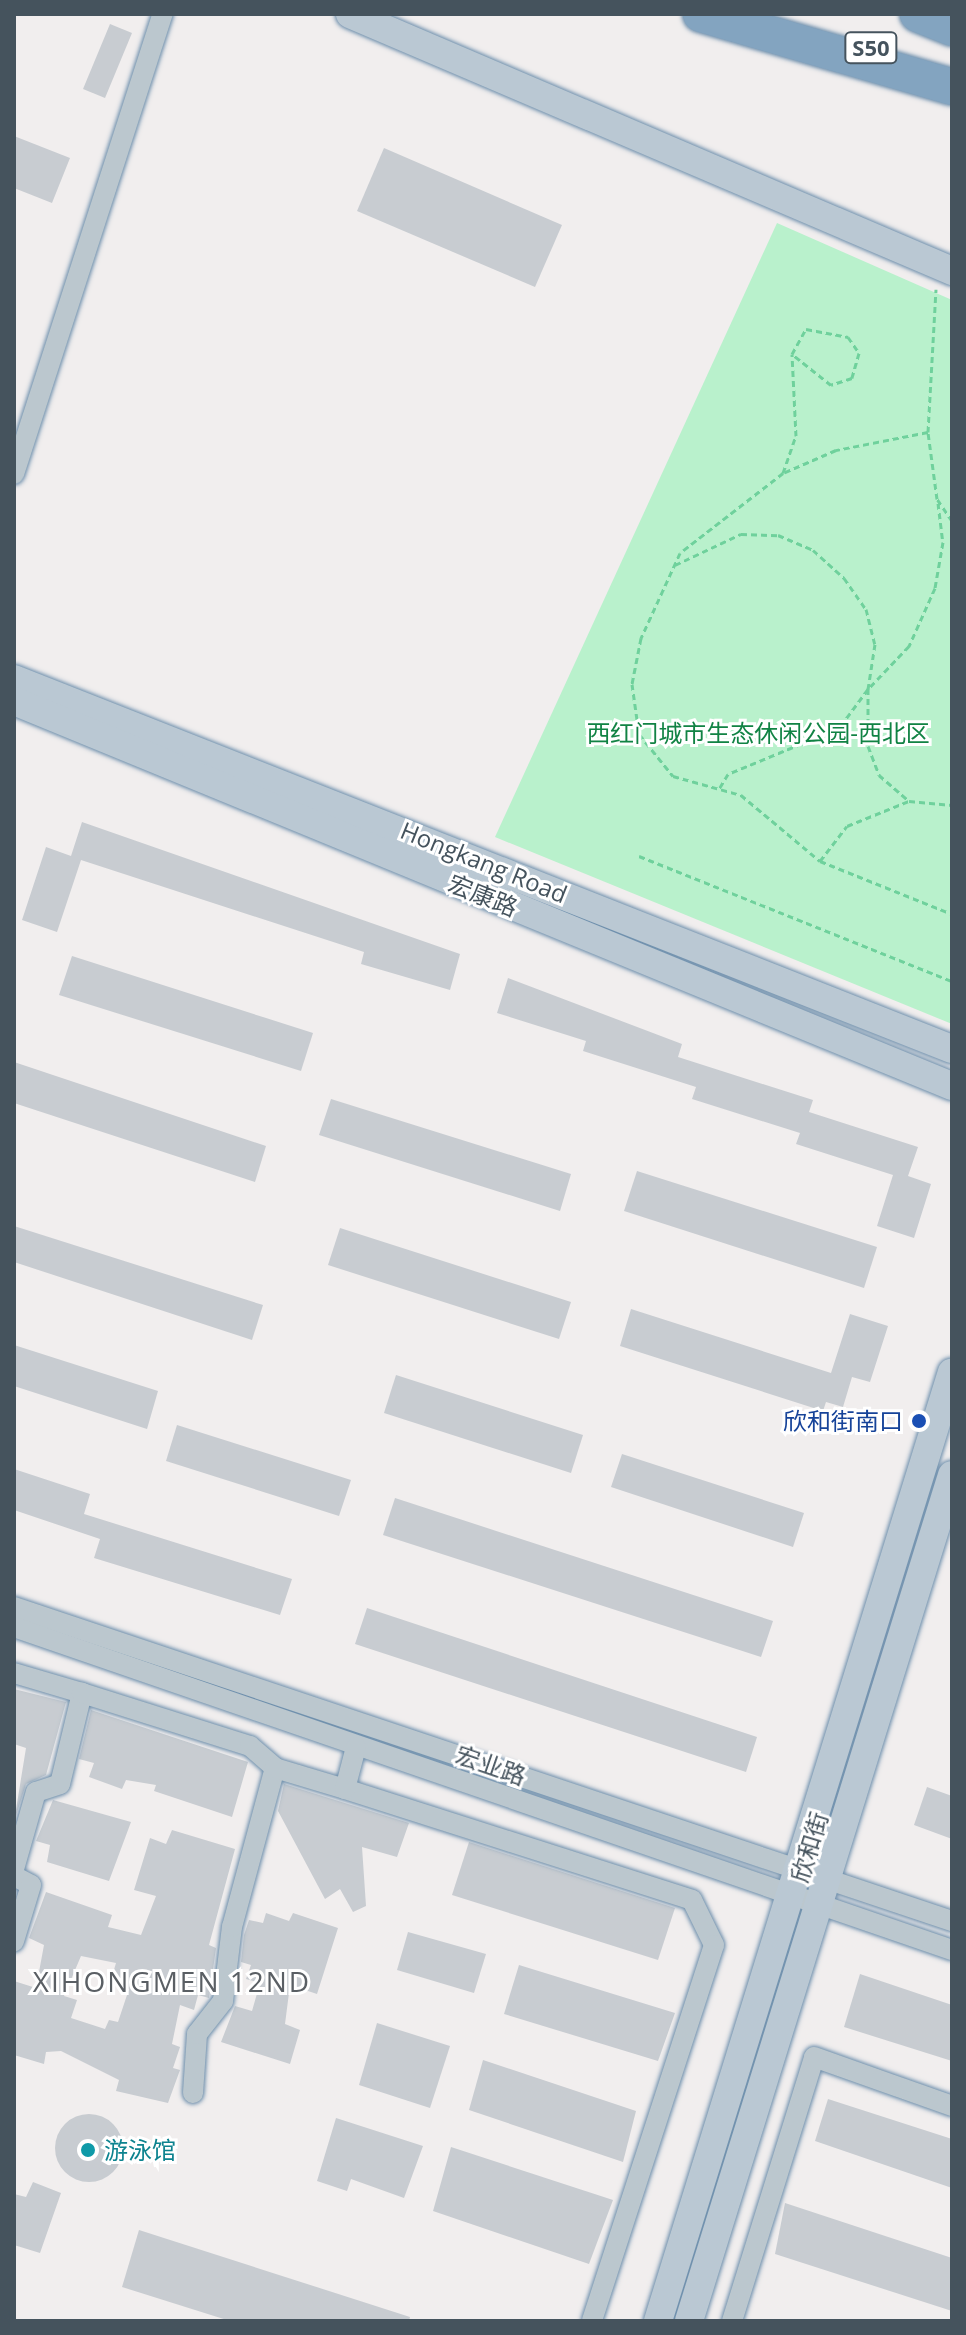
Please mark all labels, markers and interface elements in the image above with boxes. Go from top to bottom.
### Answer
road number: S50 [843,30,899,66]
park label: 西红门城市生态休闲公园-西北区 [586,719,930,747]
street label: Hongkang Road [397,815,571,909]
street label: 宏康路 [444,868,522,922]
place label: 欣和街南口 [783,1407,903,1435]
marker: 欣和街南口 [910,1412,928,1430]
street label: 宏业路 [452,1740,530,1790]
street label: 欣和街 [785,1808,833,1886]
district label: XIHONGMEN 12ND [33,1964,311,1998]
place label: 游泳馆 [104,2136,176,2164]
marker: 游泳馆 [79,2141,97,2159]

